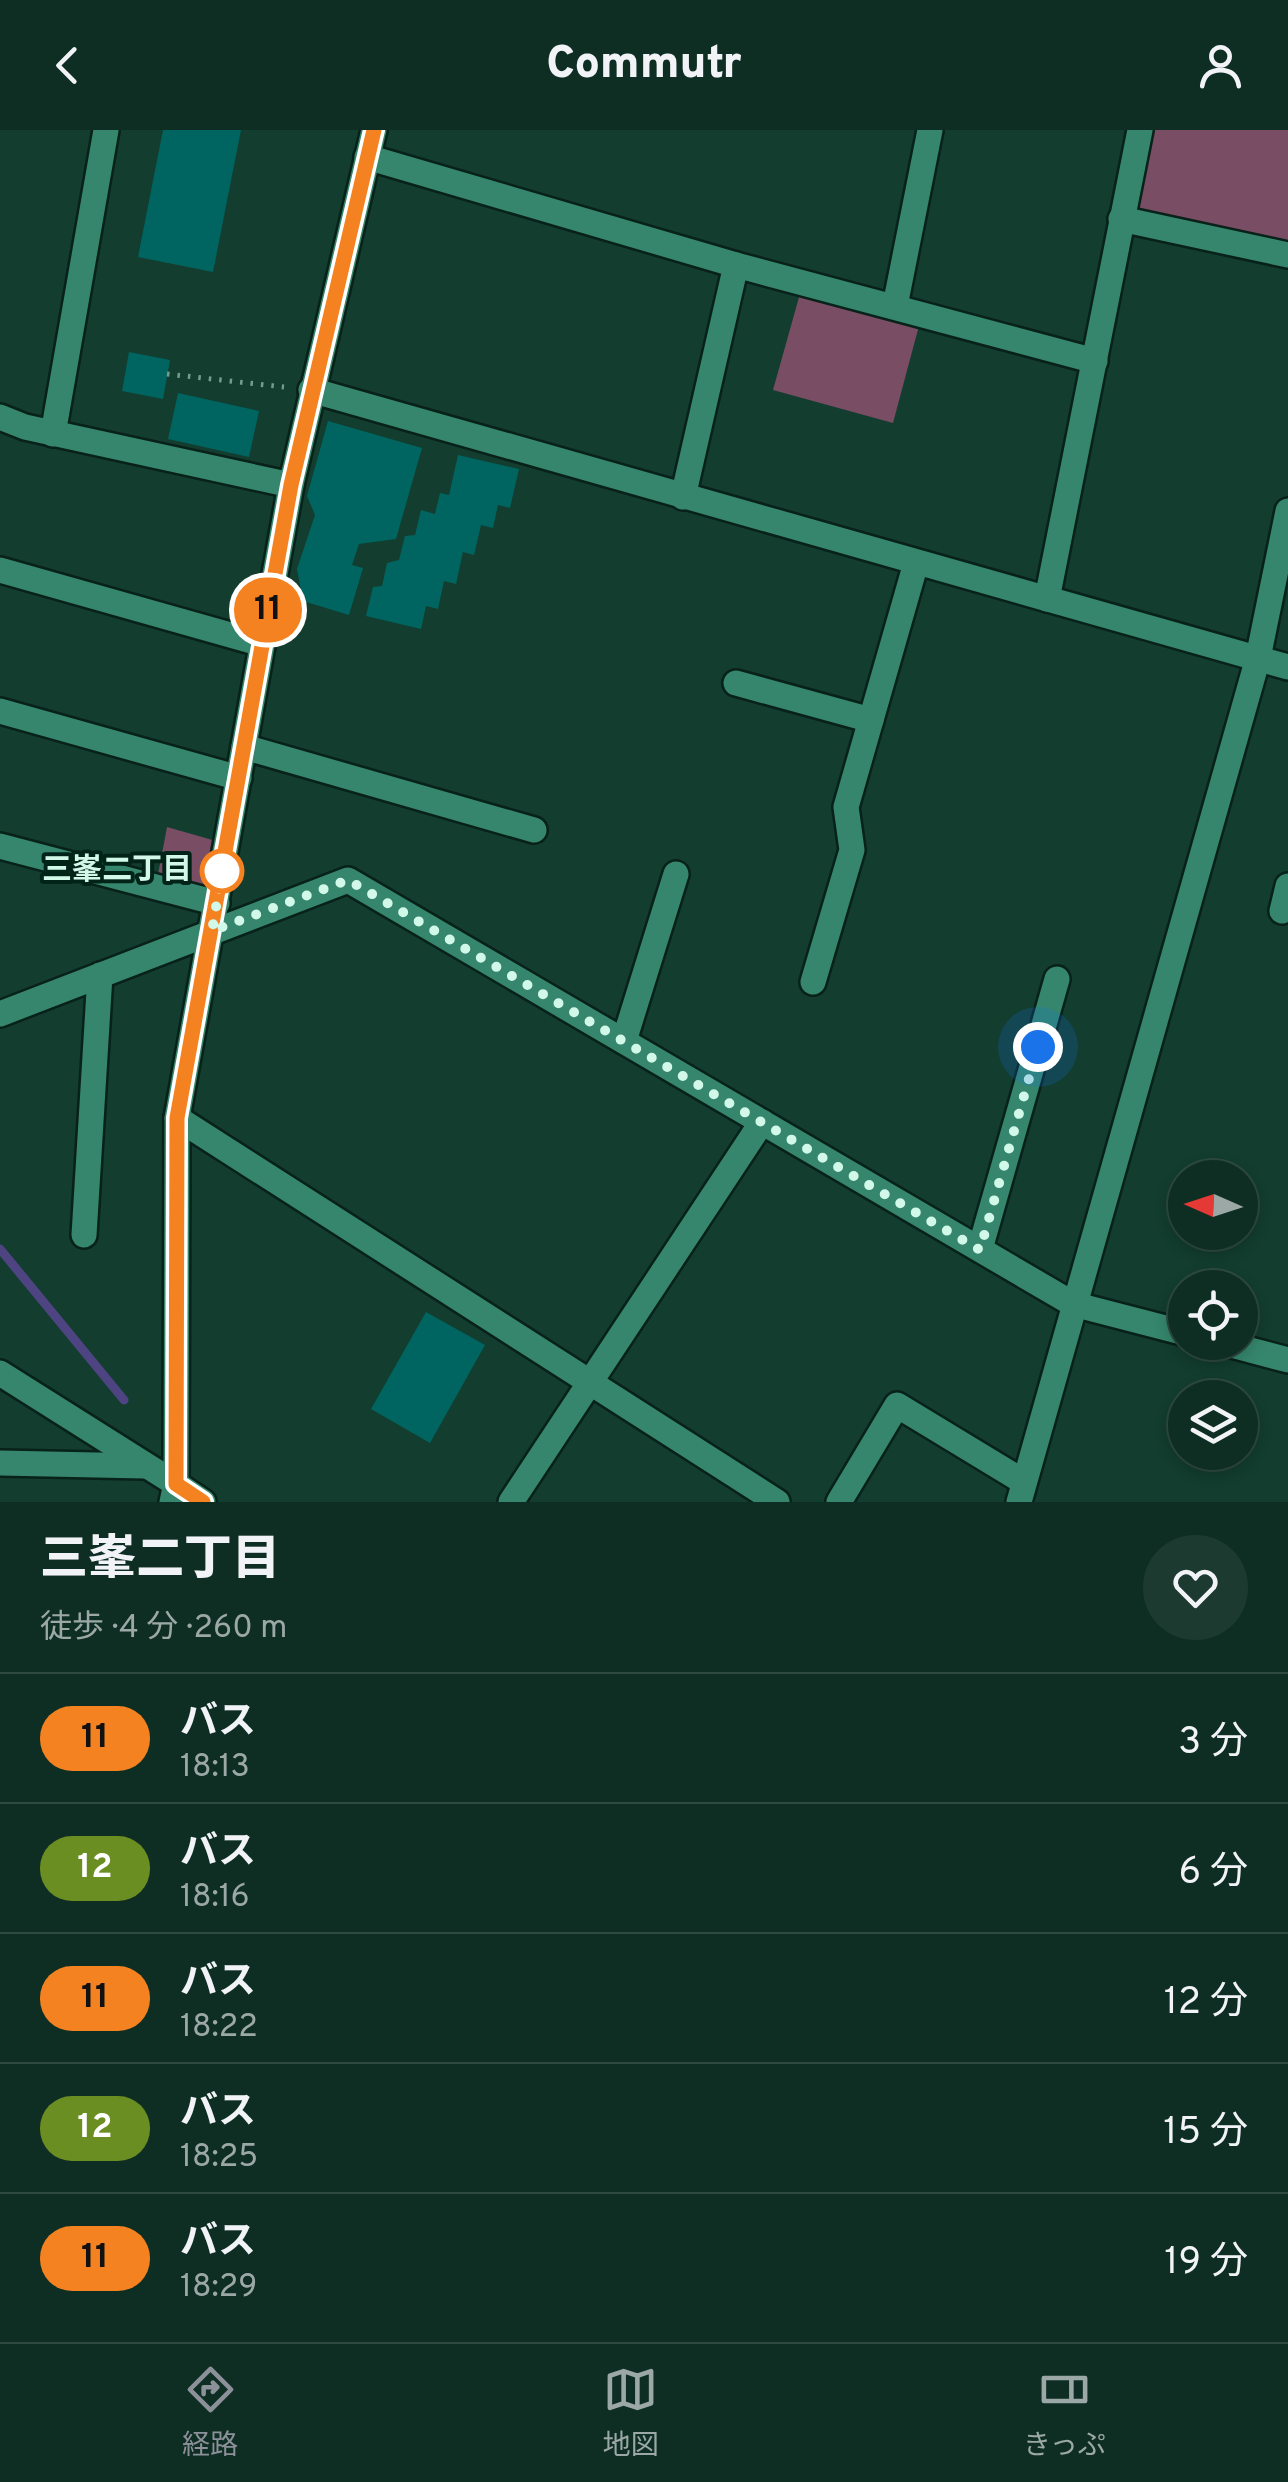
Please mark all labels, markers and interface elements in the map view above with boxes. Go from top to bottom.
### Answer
text: Commutr [546,37,742,94]
icon: back [40,38,95,93]
icon: person [1193,38,1248,93]
line badge: 11 [223,578,313,642]
text: 11 [254,588,282,632]
marker: 三峯二丁目 [201,850,243,892]
place label: 三峯二丁目 [42,853,192,890]
your location [1013,1022,1063,1072]
north arrow [1168,1160,1258,1250]
map controls [1168,1160,1258,1470]
button: locate [1168,1270,1258,1360]
button: layers [1168,1380,1258,1470]
text: 三峯二丁目 [40,1532,280,1592]
button: heart [1143,1535,1248,1640]
text: 徒歩 · 4 分 · 260 m [40,1609,287,1649]
text: バス [180,1699,256,1748]
text: 11 [81,1716,109,1760]
text: 3 分 [1178,1719,1248,1768]
text: 18:13 [180,1748,250,1788]
text: バス [180,1829,256,1878]
text: 12 [77,1846,113,1890]
text: 6 分 [1178,1849,1248,1898]
text: 18:16 [180,1878,250,1918]
text: バス [180,1959,256,2008]
text: 11 [81,1976,109,2020]
text: 12 分 [1164,1979,1248,2028]
text: 18:22 [180,2008,258,2048]
text: バス [180,2089,256,2138]
text: 12 [77,2106,113,2150]
text: 15 分 [1163,2109,1248,2158]
text: 18:25 [180,2138,258,2178]
text: バス [180,2219,256,2268]
text: 11 [81,2236,109,2280]
text: 19 分 [1164,2239,1248,2288]
text: 18:29 [180,2268,257,2308]
tab: 経路 [182,2362,238,2465]
tab: 地図 [603,2362,659,2465]
tab: きっぷ [1023,2362,1106,2465]

